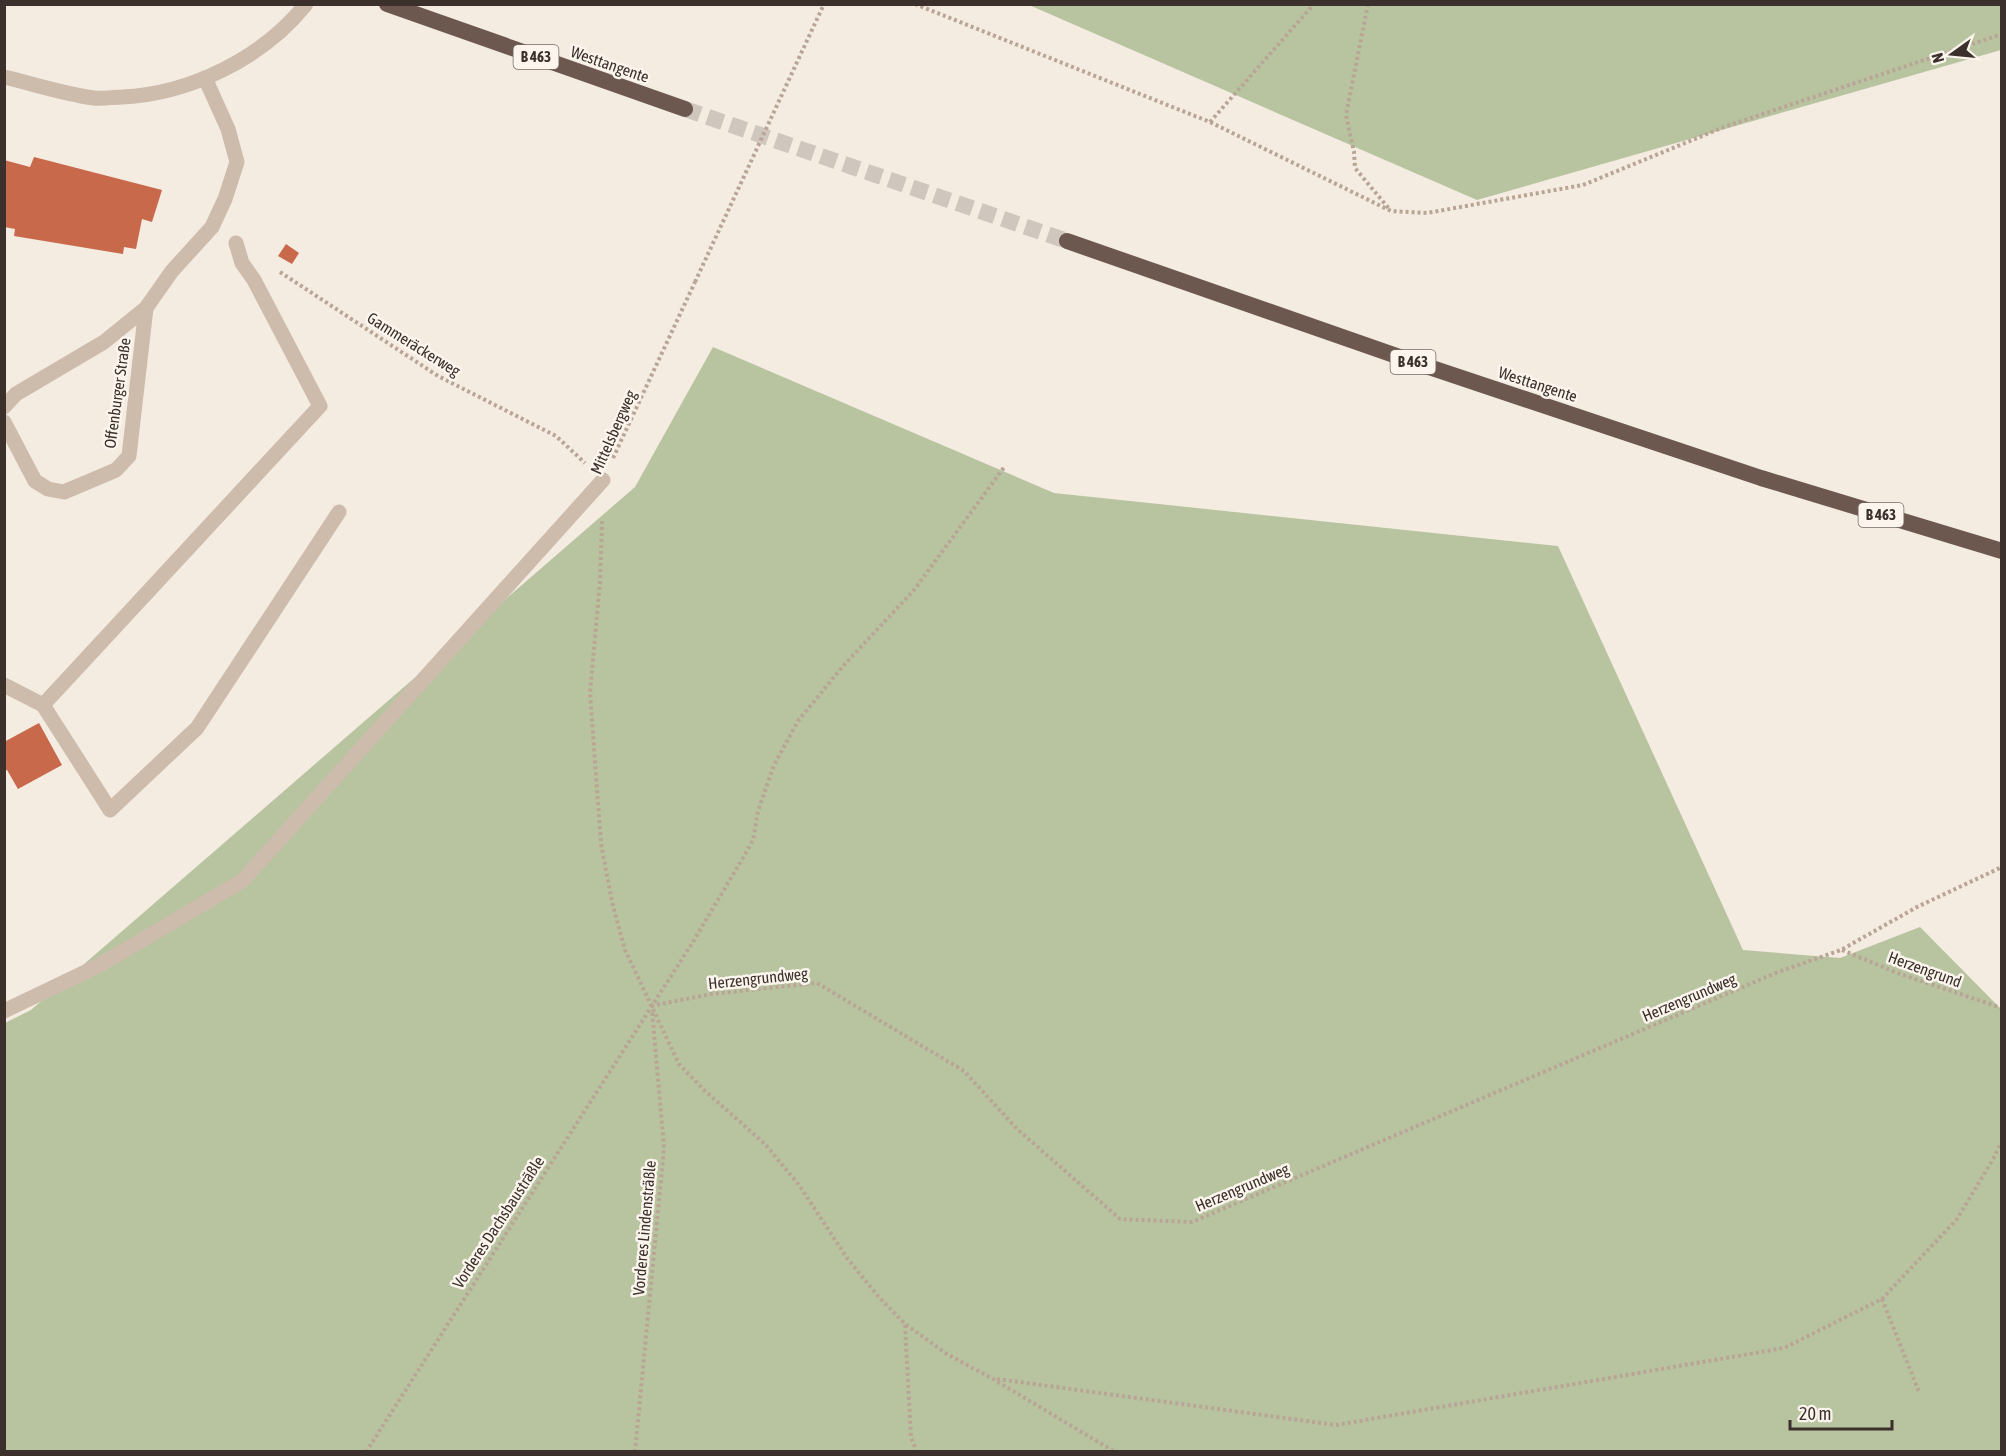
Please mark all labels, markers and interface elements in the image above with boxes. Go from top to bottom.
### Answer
north arrow [1922,24,1982,84]
street label: Westtangente [568,42,652,87]
road number: B 463 [514,45,558,69]
text: N [1928,51,1947,65]
street label: Gammeräckerweg [364,308,464,381]
street label: Offenburger Straße [100,337,135,449]
road number: B 463 [1390,350,1436,374]
street label: Westtangente [1496,363,1580,406]
street label: Mittelsbergweg [586,387,641,477]
road number: B 463 [1858,503,1904,527]
street label: Herzengrund [1886,947,1964,991]
street label: Herzengrundweg [707,964,809,993]
street label: Herzengrundweg [1639,969,1739,1026]
street label: Vorderes Dachsbausträßle [449,1153,547,1291]
street label: Herzengrundweg [1192,1159,1292,1216]
street label: Vorderes Lindensträßle [629,1160,659,1296]
scale bar [1790,1393,1892,1431]
text: 20 m [1799,1403,1831,1424]

